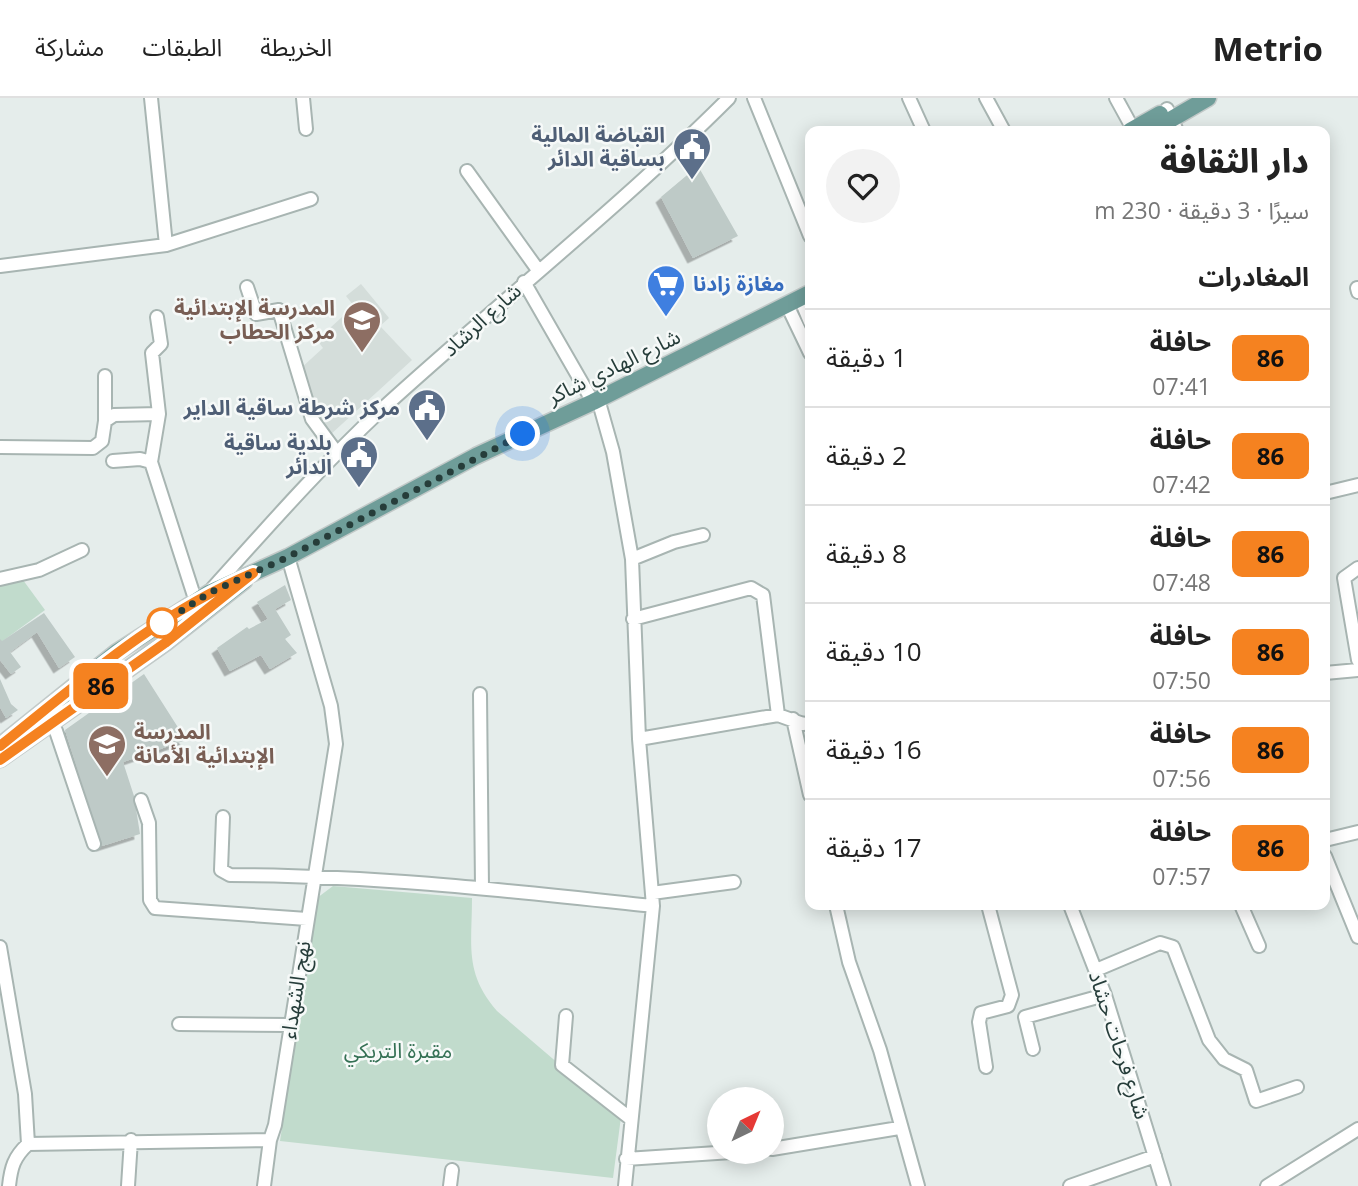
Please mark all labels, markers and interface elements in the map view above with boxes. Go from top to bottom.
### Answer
text: Metrio [1213,26,1323,71]
text: مشاركة [35,30,104,63]
text: الطبقات [142,30,222,63]
text: الخريطة [260,30,332,63]
place label: القباضة المالية بساقية الدائر [531,120,665,172]
public building icon: القباضة المالية بساقية الدائر [671,126,713,181]
text: دار الثقافة [1160,138,1309,183]
button: heart [826,149,900,223]
text: سيرًا · 3 دقيقة · 230 m [1094,194,1309,226]
text: المغادرات [1198,258,1309,294]
supermarket icon: مغازة زادنا [645,263,687,318]
place label: مغازة زادنا [693,269,785,297]
street label: شارع الرشاد [436,276,528,364]
place label: المدرسة الإبتدائية مركز الحطاب [174,293,335,345]
school or university icon: المدرسة الإبتدائية مركز الحطاب [341,299,383,354]
street label: شارع الهادي شاكر [542,322,686,413]
text: حافلة [1150,323,1211,359]
text: 1 دقيقة [826,339,907,375]
text: 86 [1257,341,1284,374]
text: 07:41 [1152,370,1211,402]
public building icon: مركز شرطة ساقية الداير [406,387,448,442]
place label: مركز شرطة ساقية الداير [183,393,400,421]
your location [505,416,540,451]
text: حافلة [1150,421,1211,457]
place label: بلدية ساقية الدائر [224,428,332,480]
public building icon: بلدية ساقية الدائر [338,434,380,489]
text: 2 دقيقة [826,437,907,473]
text: 86 [1257,439,1284,472]
text: 07:42 [1152,468,1211,500]
text: حافلة [1150,519,1211,555]
text: 8 دقيقة [826,535,907,571]
text: 86 [1257,537,1284,570]
text: 07:48 [1152,566,1211,598]
unlabelled marker [147,608,177,638]
text: حافلة [1150,617,1211,653]
text: 10 دقيقة [826,633,922,669]
text: 86 [1257,635,1284,668]
line badge: 86 [70,663,132,709]
text: 07:50 [1152,664,1211,696]
text: 86 [87,669,115,702]
text: حافلة [1150,715,1211,751]
place label: المدرسة الإبتدائية الأمانة [134,717,275,770]
school or university icon: المدرسة الإبتدائية الأمانة [86,723,128,778]
text: 16 دقيقة [826,731,922,767]
text: 86 [1257,733,1284,766]
text: 07:56 [1152,762,1211,794]
text: حافلة [1150,813,1211,849]
text: 17 دقيقة [826,829,922,865]
text: 86 [1257,831,1284,864]
text: 07:57 [1152,860,1211,892]
street label: نهج الشهداء [273,939,319,1041]
street label: شارع فرحات حشاد [1081,967,1157,1123]
park label: مقبرة التريكي [344,1036,452,1067]
north arrow [707,1087,784,1164]
map controls [707,1087,784,1164]

